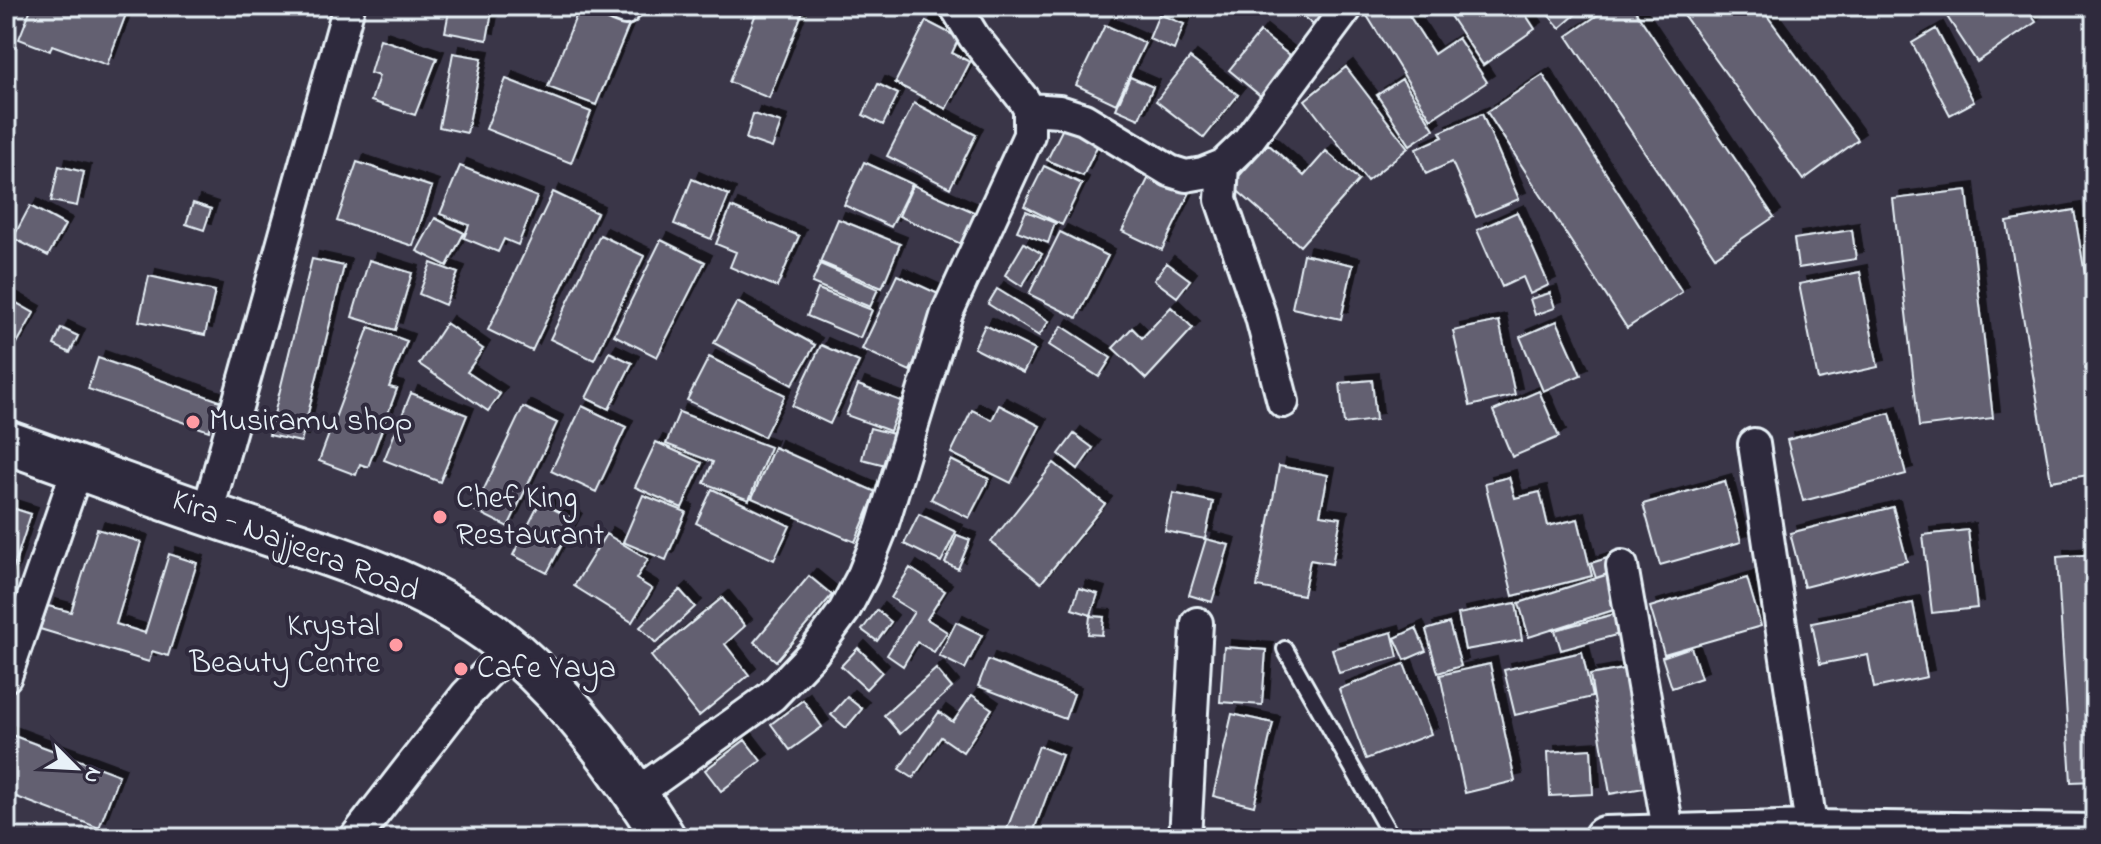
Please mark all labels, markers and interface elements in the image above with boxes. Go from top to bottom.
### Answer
place label: Musiramu shop [209,399,412,446]
marker: Musiramu shop [184,413,202,431]
place label: Chef King Restaurant [456,476,605,560]
street label: Kira - Najjeera Road [164,478,426,616]
marker: Chef King Restaurant [431,508,449,526]
place label: Krystal Beauty Centre [188,604,381,688]
marker: Krystal Beauty Centre [387,636,405,654]
place label: Cafe Yaya [477,646,616,693]
marker: Cafe Yaya [452,660,470,678]
north arrow [36,728,116,808]
text: N [74,762,109,788]

